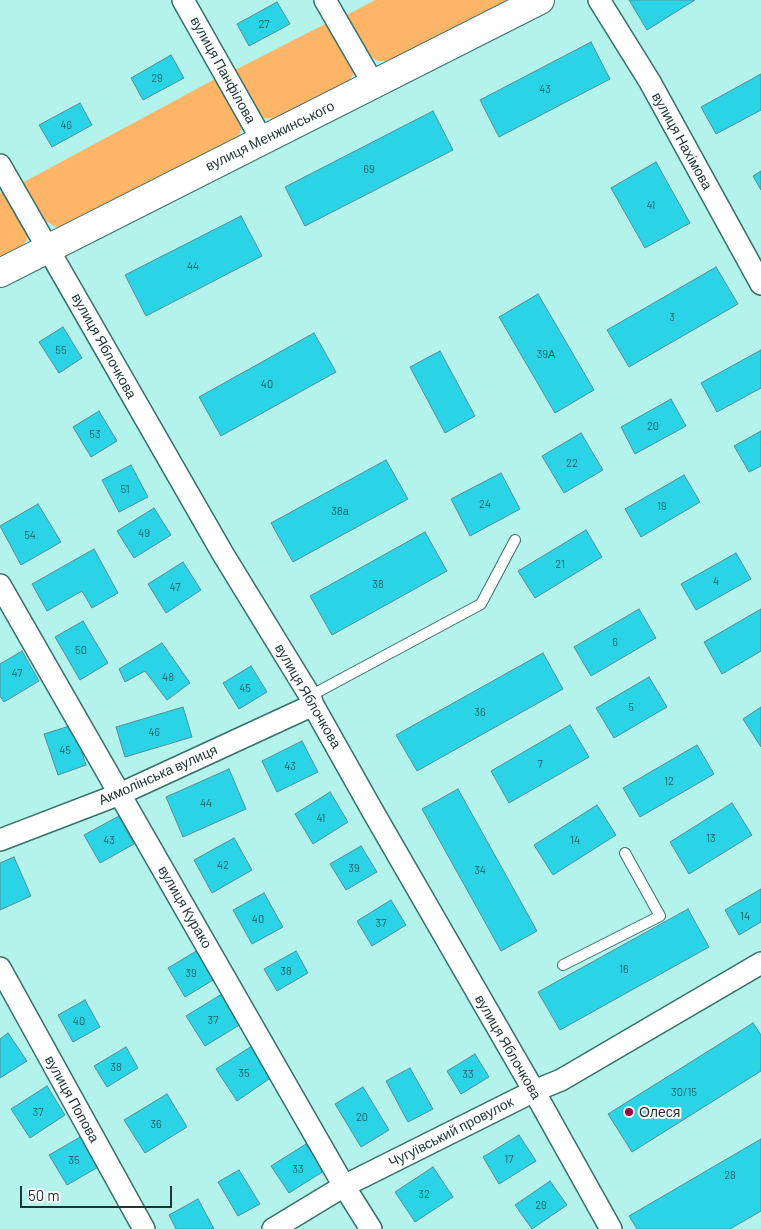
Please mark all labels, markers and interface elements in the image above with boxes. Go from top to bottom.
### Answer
street label: вулиця Панфілова [187,14,259,126]
house number: 27 [258,17,270,31]
house number: 29 [151,71,163,85]
house number: 43 [539,82,551,96]
street label: вулиця Нахімова [648,89,716,193]
street label: вулиця Менжинського [203,97,337,175]
house number: 46 [60,118,72,132]
house number: 69 [363,162,375,176]
house number: 41 [647,198,655,212]
house number: 44 [187,259,199,273]
street label: вулиця Яблочкова [68,290,140,402]
house number: 3 [669,310,675,324]
house number: 55 [55,343,67,357]
house number: 39А [537,347,555,361]
house number: 40 [261,377,273,391]
house number: 20 [647,419,659,433]
house number: 53 [89,427,101,441]
house number: 22 [566,456,578,470]
house number: 51 [120,482,130,496]
house number: 24 [479,497,491,511]
house number: 19 [657,499,667,513]
house number: 38а [331,504,349,518]
house number: 49 [138,526,150,540]
house number: 54 [24,528,36,542]
house number: 21 [555,557,565,571]
house number: 4 [713,574,719,588]
house number: 38 [372,577,384,591]
house number: 47 [170,580,180,594]
house number: 6 [612,635,618,649]
street label: вулиця Яблочкова [271,641,345,751]
house number: 50 [75,643,87,657]
house number: 47 [12,666,22,680]
house number: 48 [162,670,174,684]
house number: 45 [239,681,251,695]
house number: 5 [628,700,634,714]
house number: 36 [474,705,486,719]
house number: 46 [148,725,160,739]
street label: Акмолінська вулиця [96,741,220,809]
house number: 45 [59,743,71,757]
house number: 7 [537,757,543,771]
house number: 43 [284,759,296,773]
house number: 12 [664,774,674,788]
house number: 44 [200,796,212,810]
house number: 41 [317,811,325,825]
house number: 13 [706,831,716,845]
house number: 43 [103,833,115,847]
house number: 14 [570,833,580,847]
house number: 42 [217,858,229,872]
house number: 39 [348,861,360,875]
street label: вулиця Курако [155,863,215,951]
house number: 34 [474,863,486,877]
house number: 14 [740,909,750,923]
house number: 40 [252,912,264,926]
house number: 37 [376,916,386,930]
house number: 16 [619,962,629,976]
house number: 38 [280,964,292,978]
house number: 39 [185,966,197,980]
street label: вулиця Яблочкова [471,992,545,1102]
house number: 37 [208,1013,218,1027]
house number: 40 [73,1014,85,1028]
street label: вулиця Попова [41,1053,103,1145]
house number: 38 [110,1060,122,1074]
house number: 35 [238,1066,250,1080]
house number: 33 [462,1067,474,1081]
house number: 30/15 [671,1085,697,1099]
street label: Чугуївський провулок [386,1093,516,1171]
place label: Олеся [639,1104,680,1120]
house number: 37 [33,1105,43,1119]
marker: Олеся [623,1106,635,1118]
house number: 20 [356,1110,368,1124]
house number: 36 [150,1117,162,1131]
house number: 17 [504,1152,514,1166]
house number: 35 [68,1153,80,1167]
house number: 33 [292,1162,304,1176]
house number: 28 [724,1168,736,1182]
scale bar [22,1176,175,1208]
text: 50 m [28,1186,60,1204]
house number: 32 [418,1187,430,1201]
house number: 29 [535,1198,547,1212]

